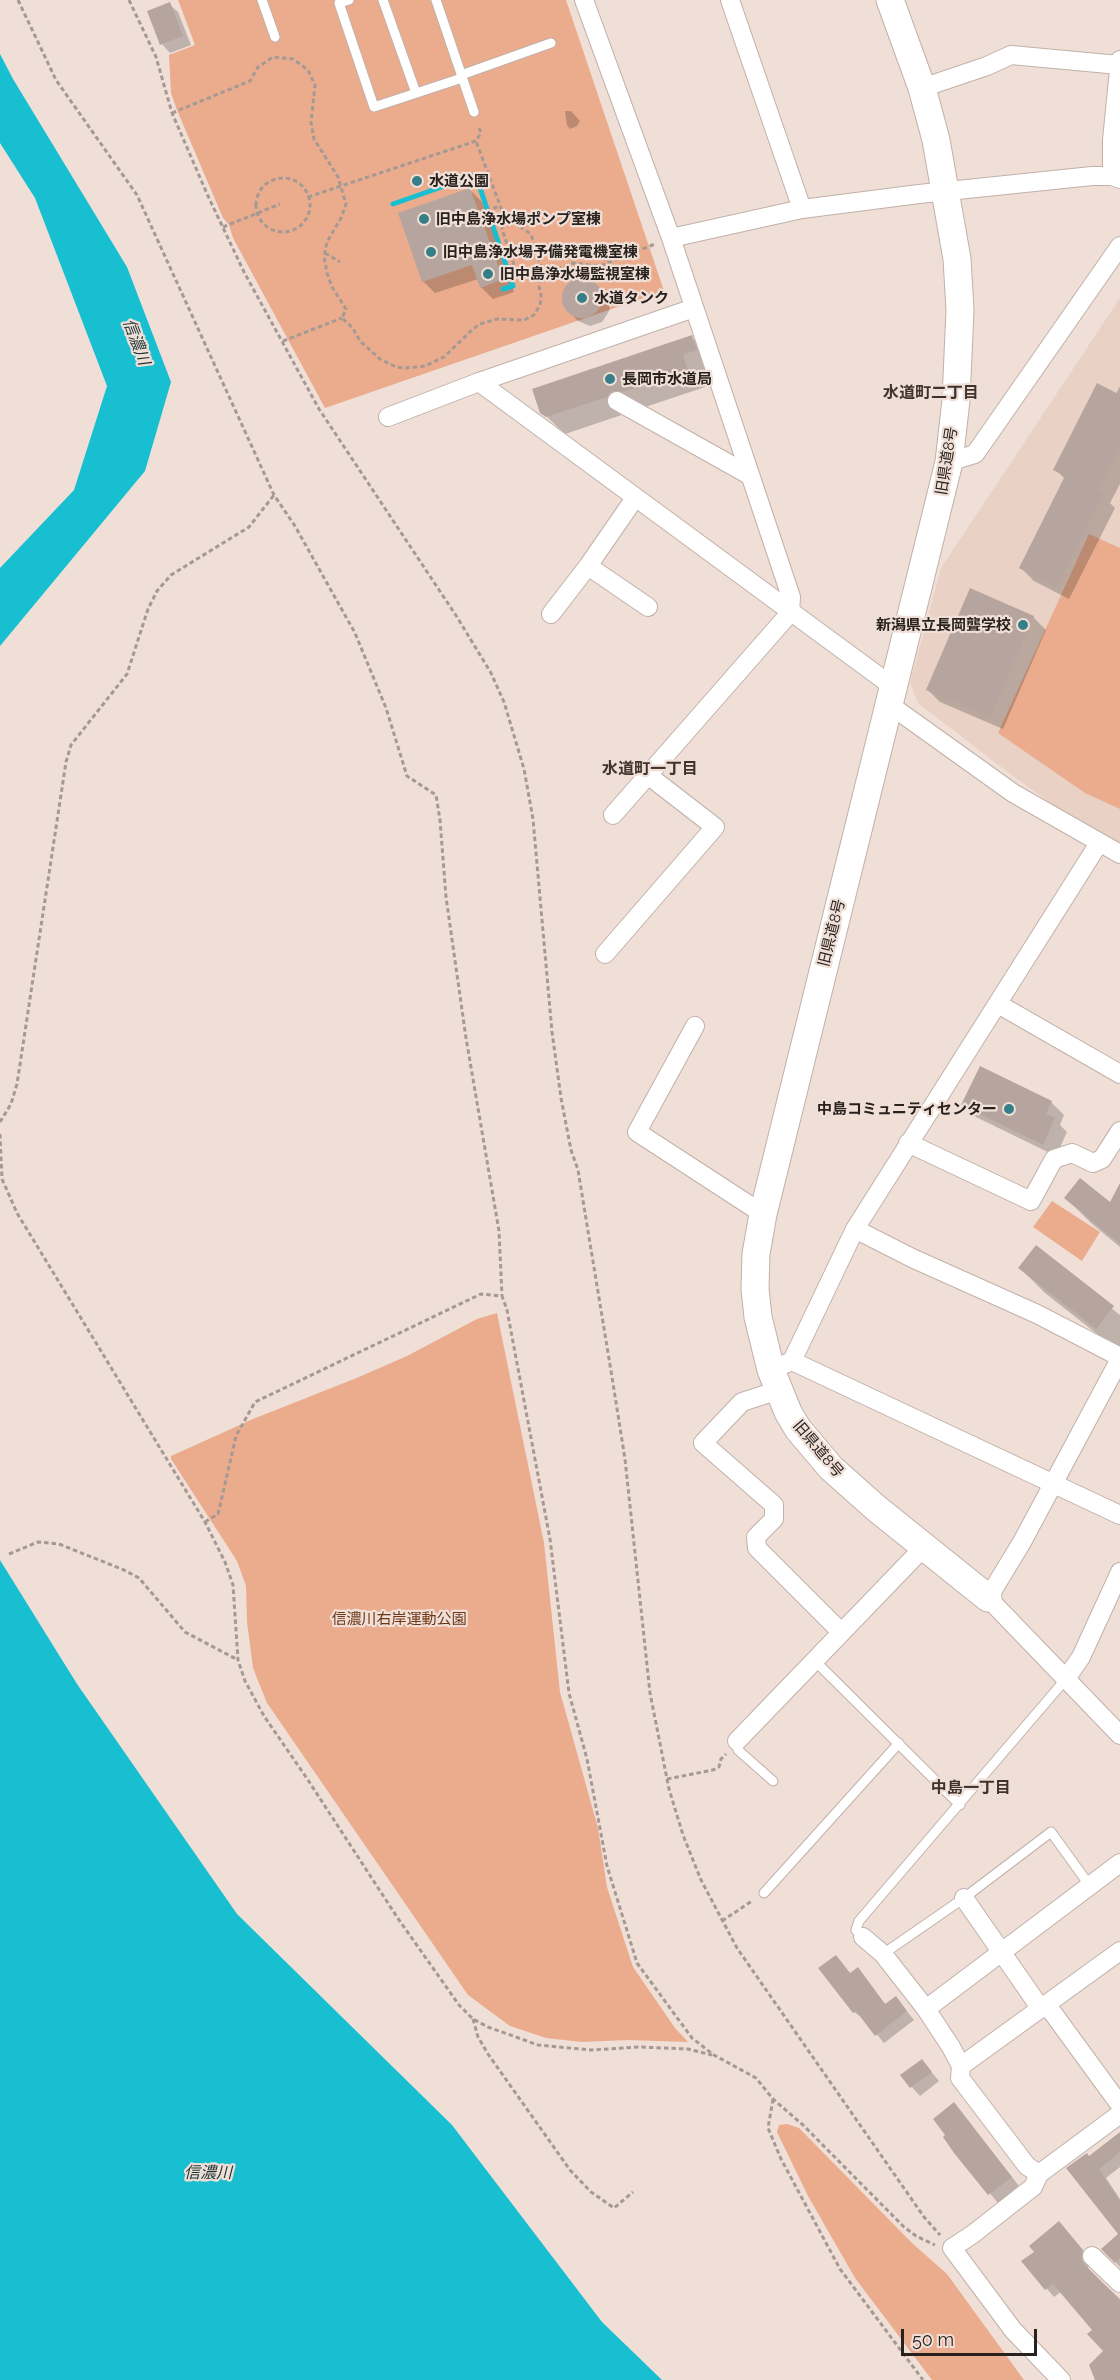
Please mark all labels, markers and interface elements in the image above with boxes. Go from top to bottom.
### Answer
place label: 水道公園 [429,172,489,190]
marker: 水道公園 [410,174,424,188]
place label: 旧中島浄水場ポンプ室棟 [436,210,601,228]
marker: 旧中島浄水場ポンプ室棟 [417,212,431,226]
place label: 旧中島浄水場予備発電機室棟 [443,243,638,261]
marker: 旧中島浄水場予備発電機室棟 [424,245,438,259]
place label: 旧中島浄水場監視室棟 [500,265,650,283]
marker: 旧中島浄水場監視室棟 [481,267,495,281]
place label: 水道タンク [594,289,669,307]
marker: 水道タンク [575,291,589,305]
water label: 信濃川 [118,316,154,368]
place label: 長岡市水道局 [622,370,712,388]
marker: 長岡市水道局 [603,372,617,386]
district label: 水道町二丁目 [883,383,979,403]
street label: 旧県道8号 [933,426,961,496]
place label: 新潟県立長岡聾学校 [876,616,1011,634]
marker: 新潟県立長岡聾学校 [1016,618,1030,632]
district label: 水道町一丁目 [602,759,698,779]
street label: 旧県道8号 [815,897,849,969]
place label: 中島コミュニティセンター [817,1100,997,1118]
marker: 中島コミュニティセンター [1002,1102,1016,1116]
street label: 旧県道8号 [789,1417,847,1481]
park label: 信濃川右岸運動公園 [332,1610,466,1628]
district label: 中島一丁目 [931,1778,1011,1798]
water label: 信濃川 [184,2163,232,2183]
scale bar [904,2317,1040,2355]
text: 50 m [912,2329,954,2350]

